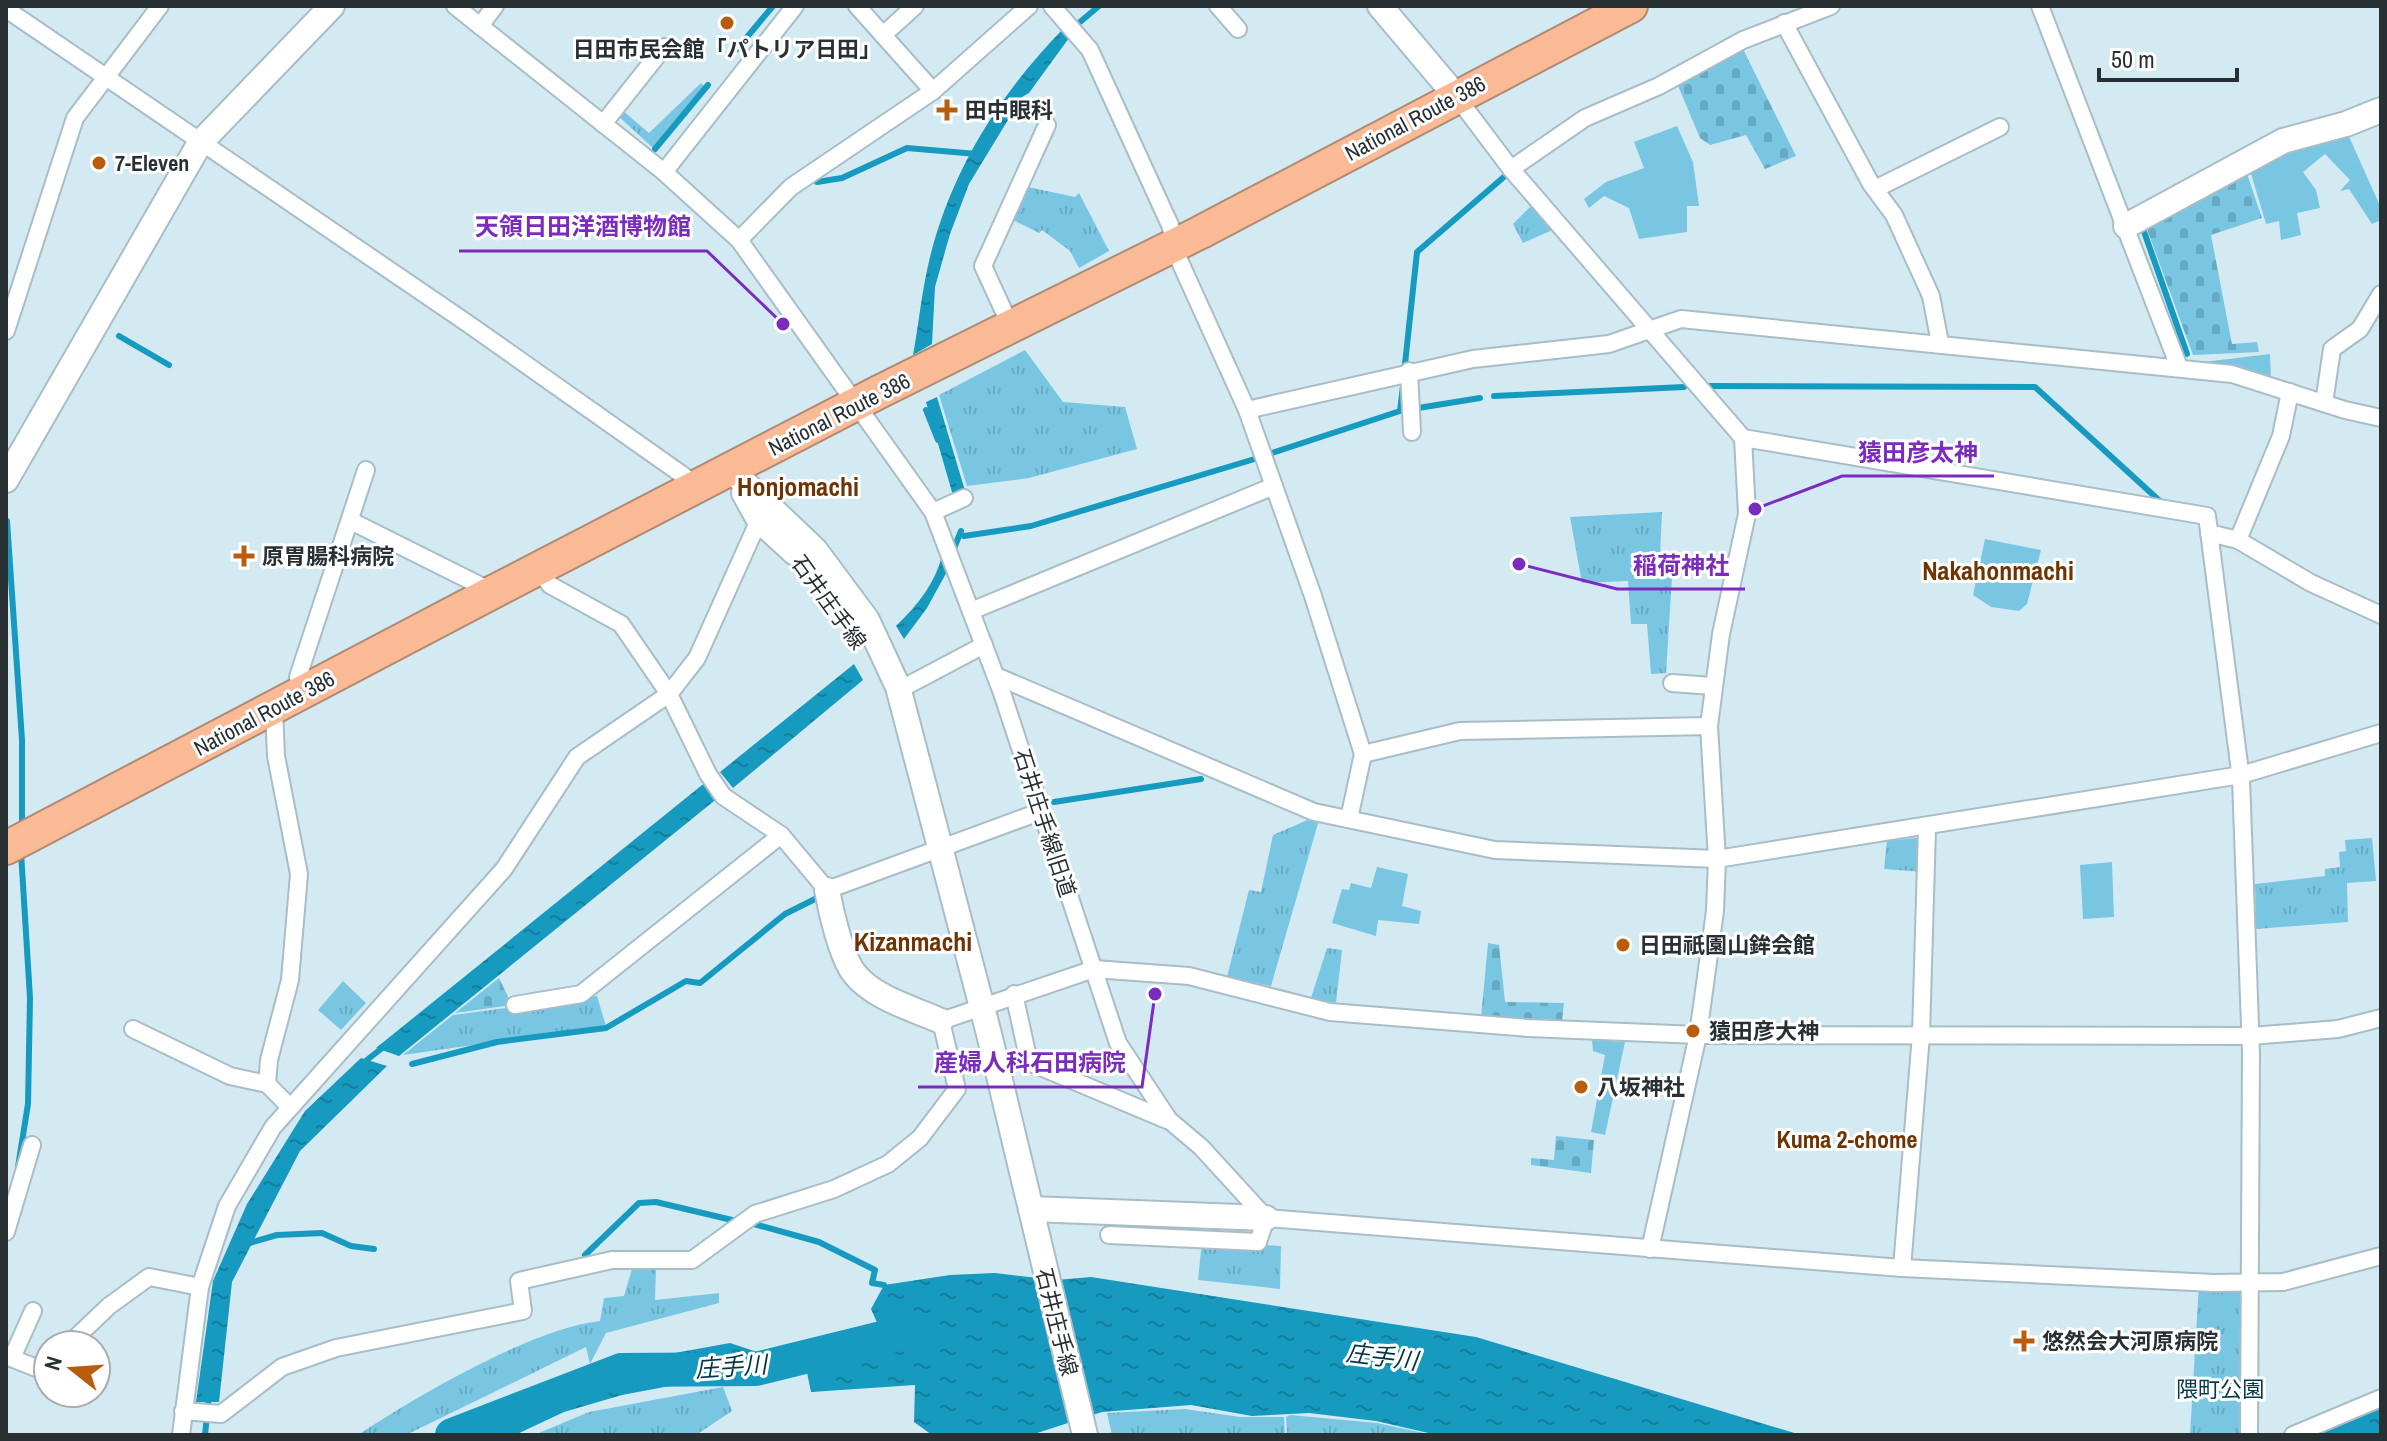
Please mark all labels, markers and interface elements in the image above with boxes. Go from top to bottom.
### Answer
marker: 日田市民会館「パトリア日田」 [718,14,736,32]
scale bar [2099,32,2237,82]
place label: 日田市民会館「パトリア日田」 [573,34,881,64]
text: 50 m [2111,43,2155,75]
street label: National Route 386 [1339,68,1491,168]
place label: 田中眼科 [965,95,1053,125]
marker: 田中眼科 [936,99,958,121]
place label: 7-Eleven [115,148,189,178]
marker: 7-Eleven [90,154,108,172]
callout: 天領日田洋酒博物館 [459,203,707,251]
text: 天領日田洋酒博物館 [475,210,691,242]
street label: National Route 386 [763,365,915,463]
callout: 猿田彦太神 [1842,428,1994,476]
text: 猿田彦太神 [1858,436,1978,468]
district label: Honjomachi [737,469,859,504]
place label: 原胃腸科病院 [262,541,394,571]
callout: 稲荷神社 [1617,541,1745,589]
marker: 原胃腸科病院 [233,545,255,567]
street label: 石井庄手線 [785,549,873,655]
text: 稲荷神社 [1633,549,1729,581]
district label: Nakahonmachi [1922,553,2074,588]
street label: National Route 386 [188,663,340,763]
street label: 石井庄手線旧道 [1007,745,1083,901]
district label: Kizanmachi [854,924,972,959]
place label: 日田祇園山鉾会館 [1639,930,1815,960]
marker: 日田祇園山鉾会館 [1614,936,1632,954]
place label: 猿田彦大神 [1709,1016,1819,1046]
marker: 猿田彦大神 [1684,1022,1702,1040]
callout: 産婦人科石田病院 [918,1039,1142,1087]
text: 産婦人科石田病院 [934,1046,1126,1078]
place label: 八坂神社 [1597,1072,1685,1102]
marker: 八坂神社 [1572,1078,1590,1096]
district label: Kuma 2-chome [1776,1123,1918,1155]
street label: 石井庄手線 [1029,1265,1085,1379]
place label: 悠然会大河原病院 [2042,1326,2218,1356]
north arrow [32,1329,112,1409]
marker: 悠然会大河原病院 [2013,1330,2035,1352]
water label: 庄手川 [1344,1336,1423,1377]
water label: 庄手川 [694,1347,771,1384]
text: N [37,1353,69,1374]
park label: 隈町公園 [2176,1374,2264,1404]

